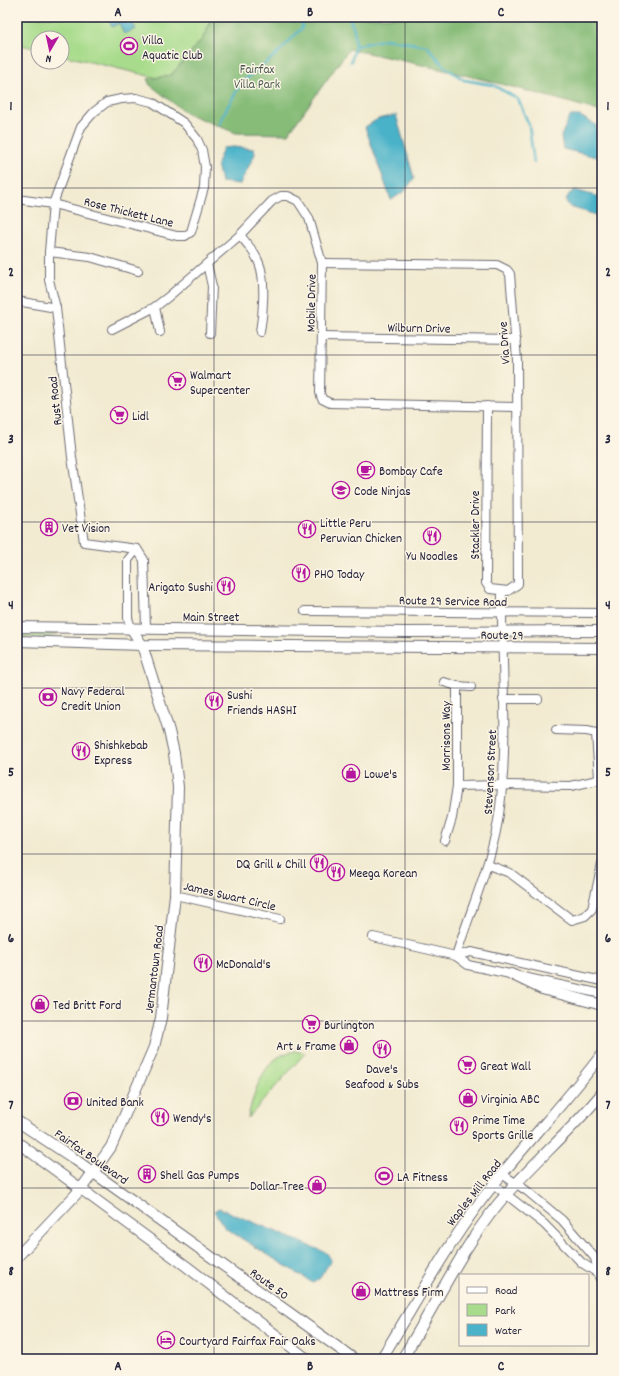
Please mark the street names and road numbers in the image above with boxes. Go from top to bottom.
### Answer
street label: Rose Thickett Lane [82,193,176,234]
street label: Mobile Drive [302,273,323,332]
street label: Wilburn Drive [387,319,451,340]
street label: Via Drive [495,321,516,365]
street label: Rust Road [44,375,69,426]
street label: Stackler Drive [467,490,486,559]
street label: Route 29 Service Road [399,592,507,613]
street label: Main Street [183,609,240,628]
street label: Route 29 [480,627,524,646]
street label: Morrisons Way [438,700,457,771]
street label: Stevenson Street [480,729,503,815]
street label: James Swart Circle [181,878,278,917]
street label: Jermantown Road [141,924,170,1014]
street label: Fairfax Boulevard [50,1125,131,1191]
street label: Waples Mill Road [443,1156,507,1231]
street label: Route 50 [245,1264,292,1306]

